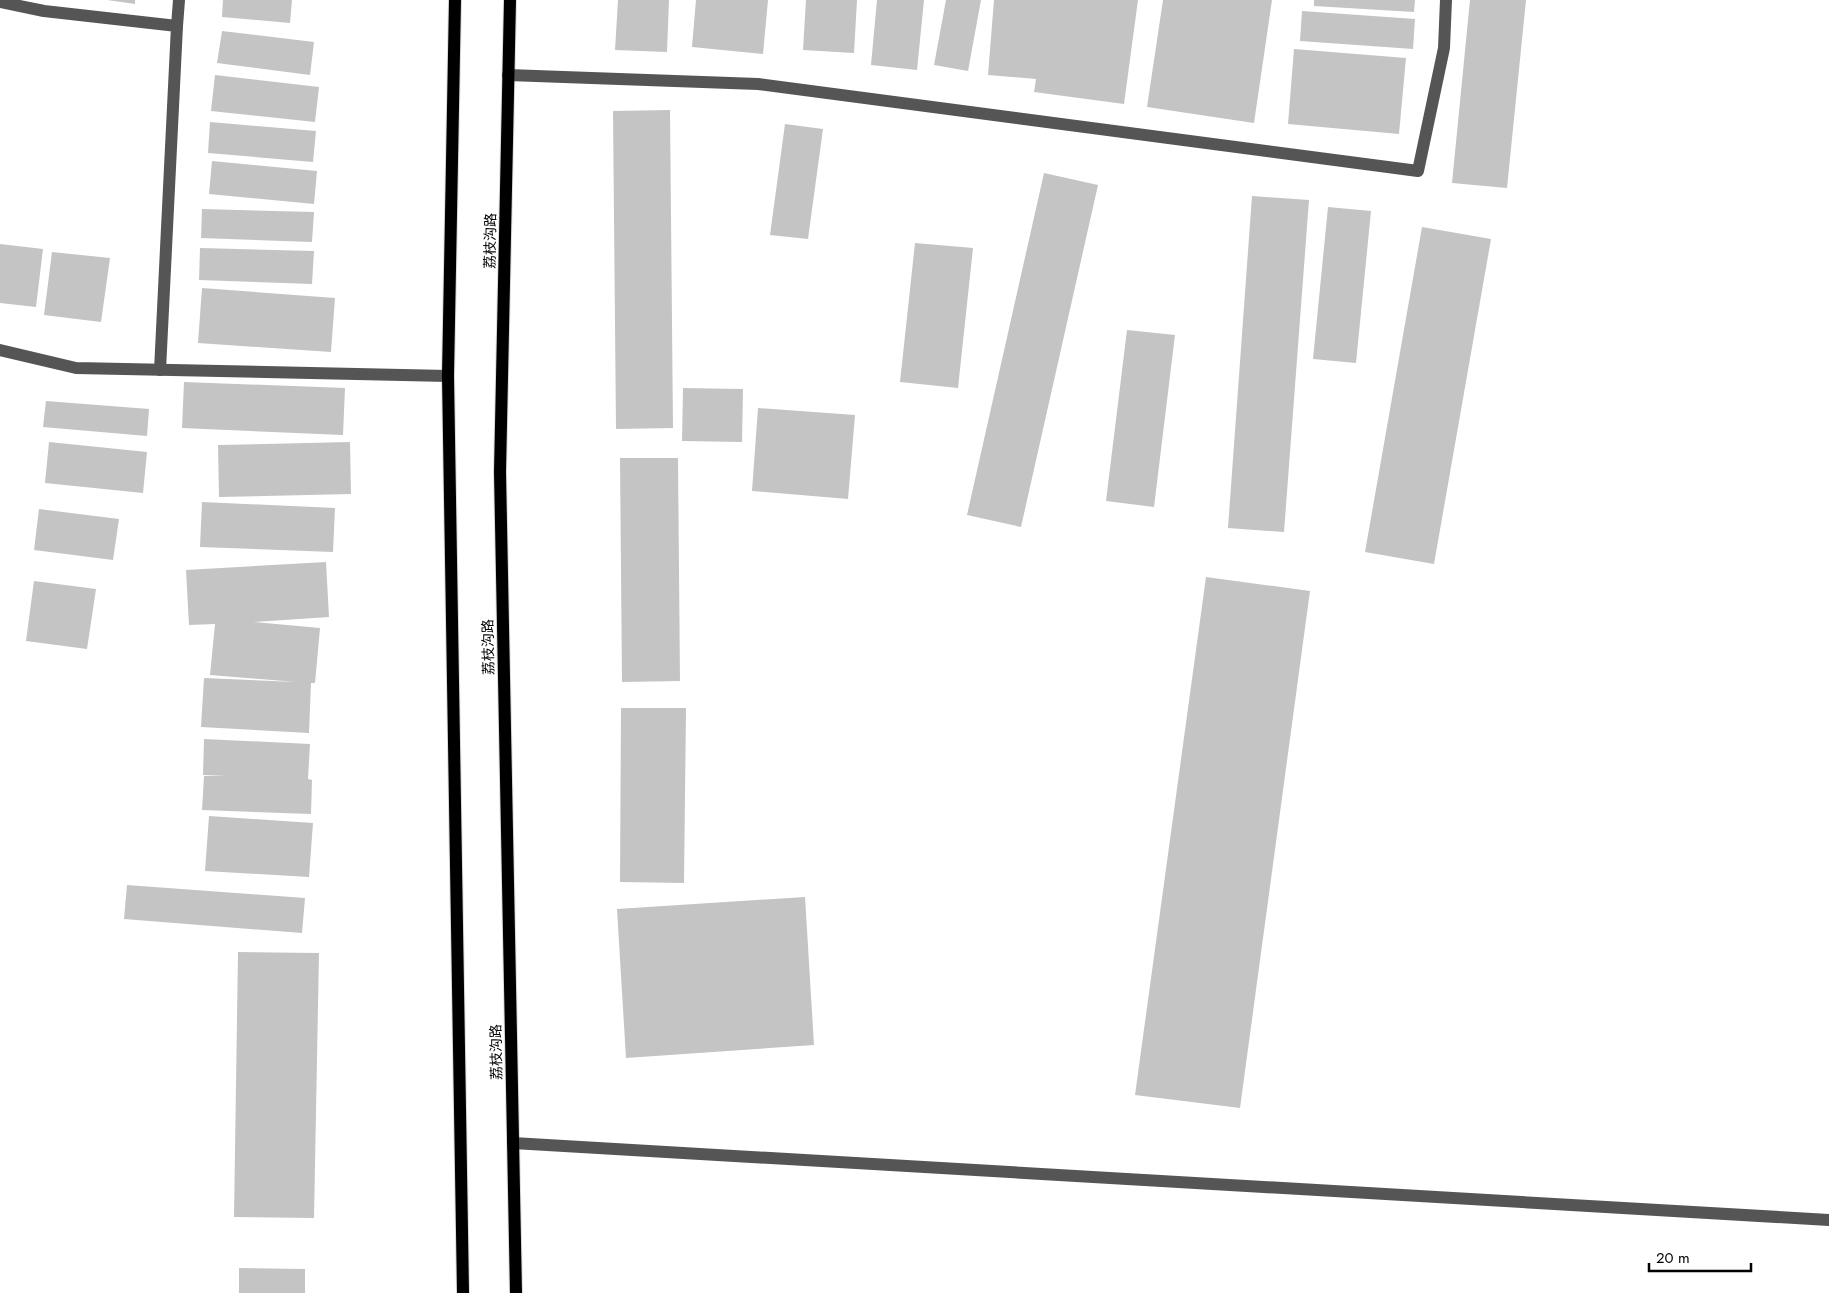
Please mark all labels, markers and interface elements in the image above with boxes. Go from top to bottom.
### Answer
street label: 荔枝沟路 [480,213,500,269]
street label: 荔枝沟路 [478,619,498,675]
street label: 荔枝沟路 [486,1024,506,1080]
scale bar [1649,1240,1752,1272]
text: 20 m [1656,1247,1690,1269]

